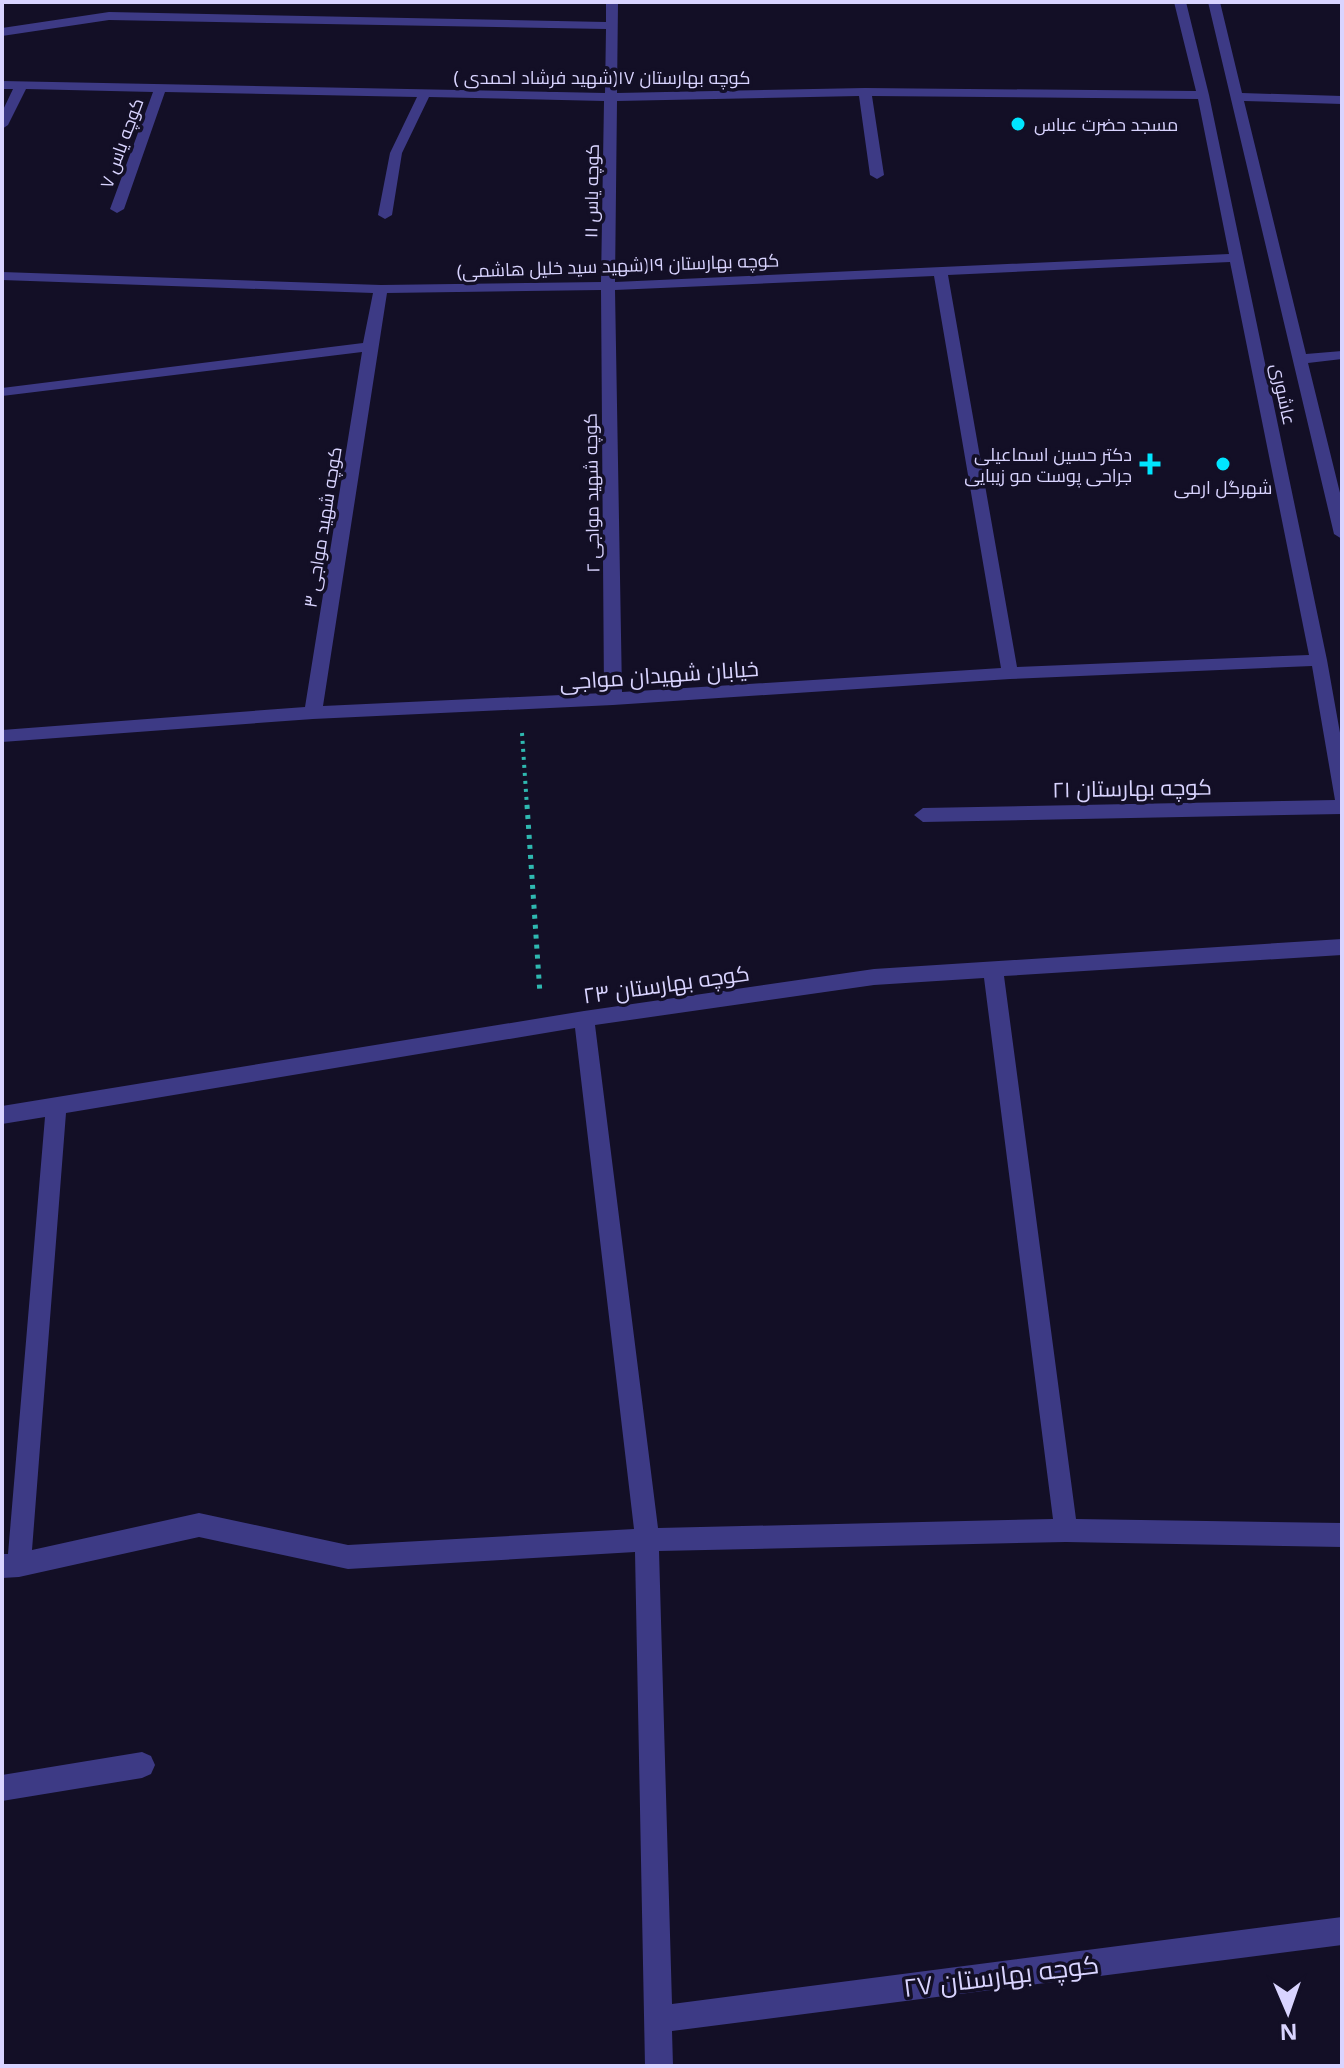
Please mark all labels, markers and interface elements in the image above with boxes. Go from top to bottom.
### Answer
street label: کوچه بهارستان ۱۷(شهید فرشاد احمدی ) [454,65,750,90]
street label: کوچه یاس ۷ [94,94,149,192]
place label: مسجد حضرت عباس [1034,112,1178,136]
marker: مسجد حضرت عباس [1009,115,1027,133]
street label: کوچه یاس ۱۱ [578,144,605,238]
street label: کوچه بهارستان ۱۹(شهید سید خلیل هاشمی) [456,247,780,284]
street label: عاشوری [1266,361,1302,427]
street label: کوچه شهید مواجی ۲ [578,413,605,573]
place label: دکتر حسین اسماعیلی جراحی پوست مو زیبایی [964,442,1132,488]
street label: کوچه شهید مواجی ۳ [297,445,348,609]
marker: دکتر حسین اسماعیلی جراحی پوست مو زیبایی [1139,453,1161,475]
marker: شهرگل ارمی [1214,455,1232,473]
place label: شهرگل ارمی [1174,475,1272,499]
street label: خیابان شهیدان مواجی [558,652,760,696]
street label: کوچه بهارستان ۲۱ [1052,771,1212,804]
street label: کوچه بهارستان ۲۳ [581,956,751,1011]
street label: کوچه بهارستان ۲۷ [901,1945,1101,2005]
north arrow [1248,1972,1328,2052]
text: N [1279,2018,1298,2048]

